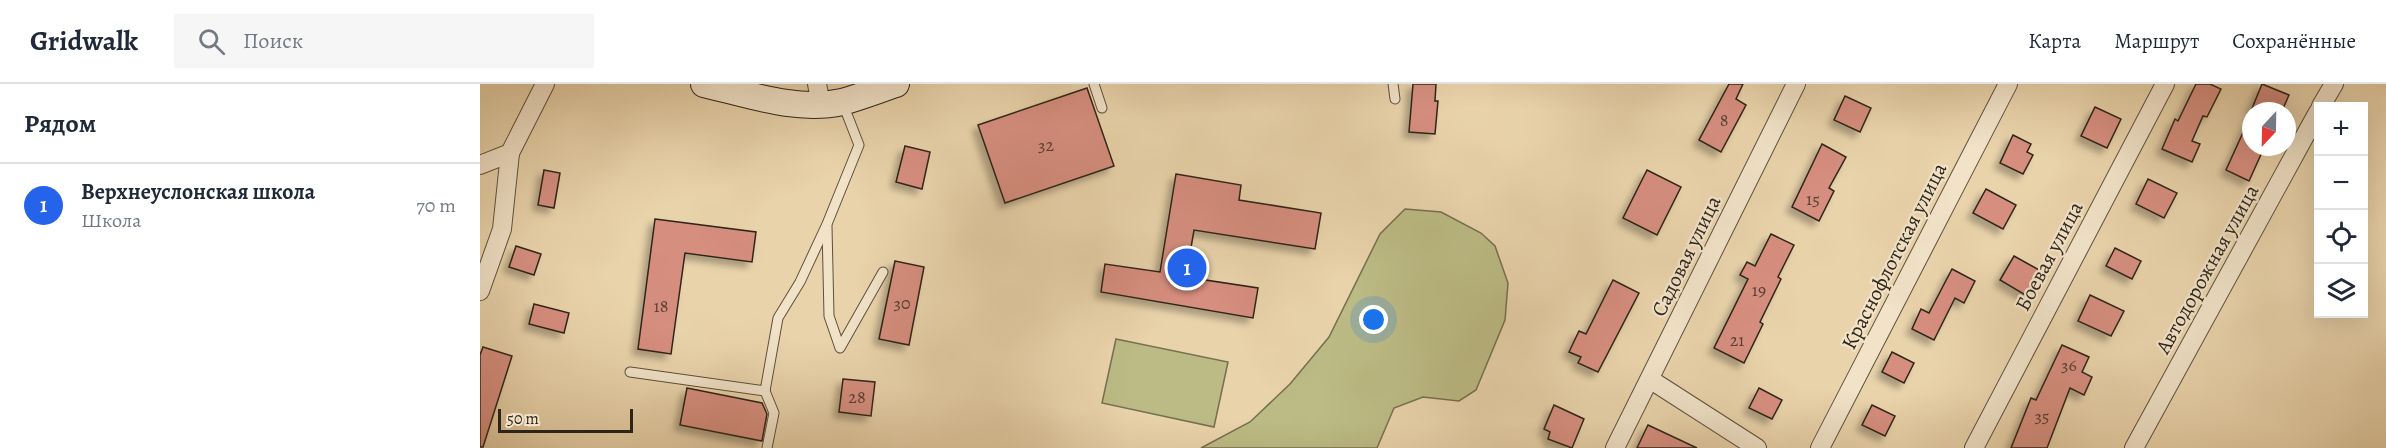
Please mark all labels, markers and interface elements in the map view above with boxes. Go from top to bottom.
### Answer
search box [174,14,594,68]
text: Gridwalk [30,22,138,60]
icon: search [195,25,228,58]
text: Поиск [243,26,303,56]
text: Карта [2028,27,2081,55]
text: Маршрут [2114,27,2199,55]
text: Сохранённые [2232,27,2356,55]
north arrow [2242,102,2296,156]
map controls [2314,102,2368,318]
button: + [2314,102,2368,156]
text: Рядом [24,106,96,141]
house number: 8 [1720,108,1728,132]
house number: 32 [1038,133,1054,157]
button: − [2314,156,2368,210]
street label: Краснофлотская улица [1835,158,1953,354]
text: Верхнеуслонская школа [81,177,315,207]
street label: Автодорожная улица [2148,179,2265,360]
house number: 15 [1806,187,1820,211]
street label: Садовая улица [1645,191,1728,321]
text: 1 [40,192,47,219]
text: 70 m [416,192,456,219]
street label: Боевая улица [2008,196,2090,316]
text: Школа [81,207,141,234]
button: locate [2314,210,2368,264]
pin: 1 [1168,246,1206,291]
button: layers [2314,264,2368,318]
house number: 19 [1752,278,1766,302]
house number: 30 [893,291,911,315]
house number: 18 [654,294,668,318]
your location [1359,305,1388,334]
house number: 21 [1730,328,1744,352]
house number: 36 [2061,353,2077,377]
house number: 28 [848,385,866,409]
house number: 35 [2034,404,2050,428]
scale bar [498,406,633,434]
text: 50 m [507,408,539,430]

